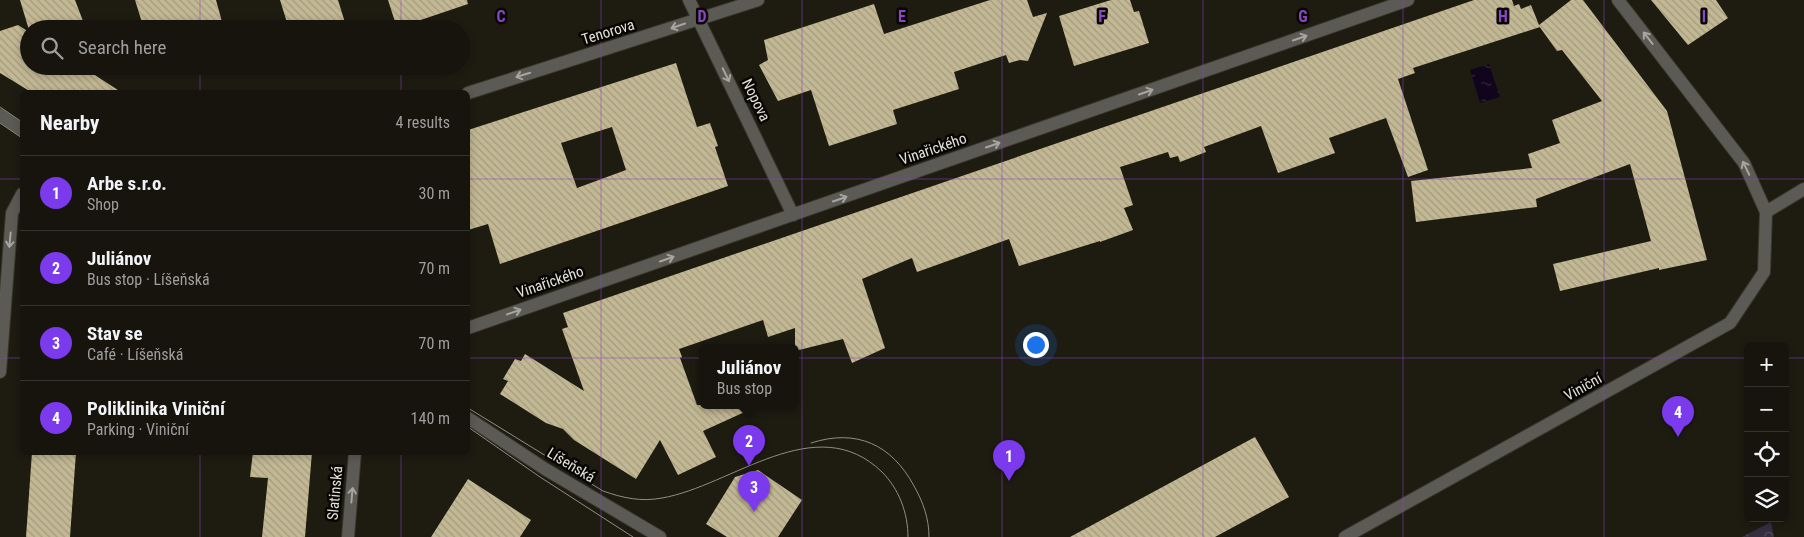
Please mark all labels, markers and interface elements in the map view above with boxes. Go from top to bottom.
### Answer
text: C [496,7,506,26]
text: D [697,7,707,26]
text: E [898,7,906,26]
text: F [1098,7,1106,26]
text: G [1298,7,1308,26]
text: H [1498,7,1508,26]
text: I [1702,7,1706,26]
street label: Tenorova [579,15,637,49]
search box [20,20,470,75]
one-way arrow [671,22,687,31]
one-way arrow [1643,32,1654,45]
one-way arrow [1291,33,1307,42]
icon: search [38,34,66,62]
text: Search here [78,36,166,59]
one-way arrow [721,67,731,82]
one-way arrow [516,71,532,81]
street label: Nopova [738,76,774,124]
one-way arrow [1138,87,1153,96]
text: Nearby [40,111,99,135]
text: 4 results [395,113,450,132]
street label: Vinařického [897,129,969,169]
one-way arrow [985,140,1001,150]
one-way arrow [1741,161,1750,176]
text: Arbe s.r.o. [87,172,167,195]
text: 1 [52,184,60,203]
text: 30 m [418,184,450,203]
one-way arrow [831,194,847,203]
text: Shop [87,195,119,214]
one-way arrow [6,232,15,248]
text: Juliánov [87,247,151,270]
one-way arrow [659,254,674,263]
text: 2 [52,259,60,278]
text: 70 m [418,259,450,278]
street label: Vinařického [514,262,586,302]
text: Bus stop · Líšeňská [87,270,210,289]
one-way arrow [505,307,521,316]
text: Stav se [87,322,143,345]
your location [1023,332,1049,358]
text: 3 [52,334,60,353]
text: 70 m [418,334,450,353]
map controls [1744,342,1789,522]
button: + [1744,342,1789,387]
popup [699,344,799,409]
text: Café · Líšeňská [87,345,183,364]
text: Juliánov [717,356,781,379]
street label: Viniční [1561,369,1606,405]
text: Bus stop [717,379,772,398]
button: − [1744,387,1789,432]
pin: 4 [1662,396,1694,437]
text: Poliklinika Viniční [87,397,225,420]
text: 4 [52,409,60,428]
text: 140 m [411,409,450,428]
text: Parking · Viniční [87,420,189,439]
pin: 2 [733,425,765,466]
button: locate [1744,432,1789,477]
pin: 1 [993,440,1025,481]
street label: Líšeňská [544,444,598,486]
street label: Slatinská [324,465,346,521]
pin: 3 [738,471,770,512]
button: layers [1744,477,1789,522]
one-way arrow [347,487,356,503]

